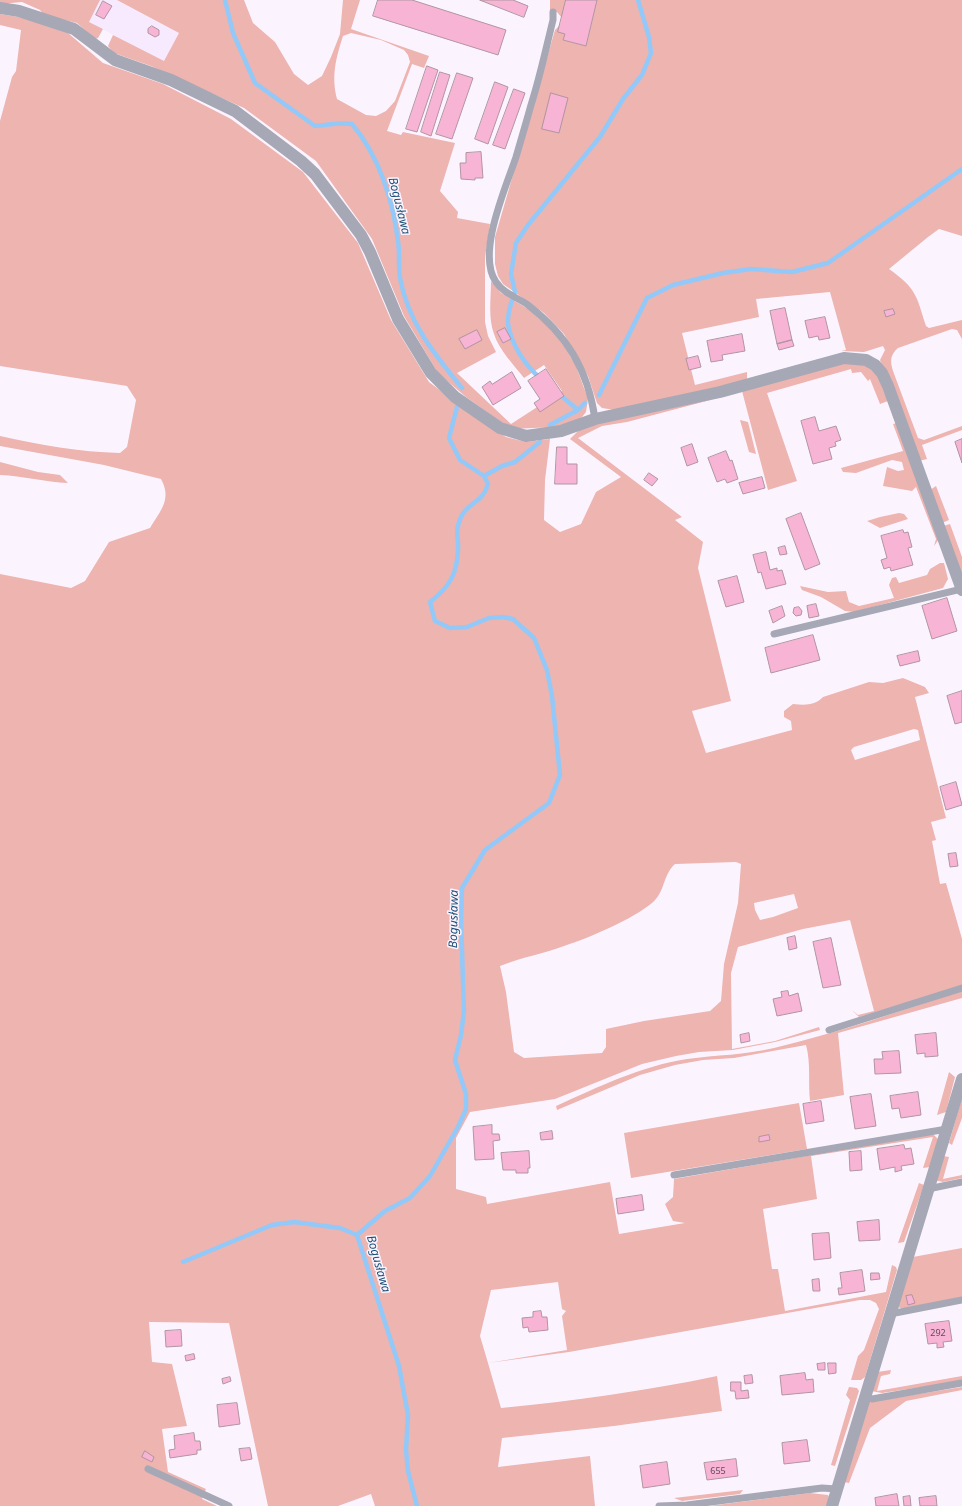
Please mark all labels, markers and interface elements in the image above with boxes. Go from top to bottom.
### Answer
water label: Bogusława [385,176,413,236]
water label: Bogusława [446,890,462,948]
water label: Bogusława [363,1234,393,1294]
house number: 292 [930,1328,946,1338]
house number: 655 [710,1466,726,1476]

